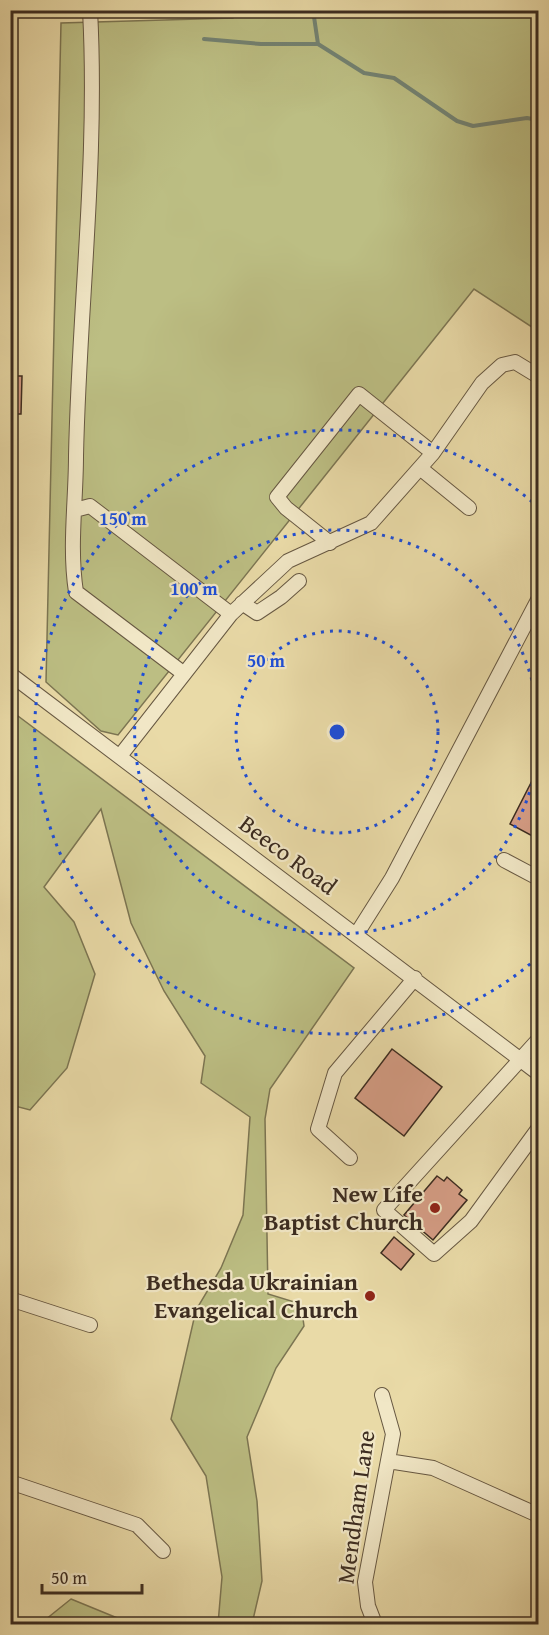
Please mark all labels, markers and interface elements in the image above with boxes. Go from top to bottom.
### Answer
text: 150 m [99,505,147,532]
text: 100 m [170,575,218,602]
text: 50 m [247,647,286,674]
centre of rings [327,722,347,742]
street label: Beeco Road [232,806,345,903]
place label: New Life Baptist Church [264,1176,423,1239]
marker: New Life Baptist Church [428,1201,442,1215]
place label: Bethesda Ukrainian Evangelical Church [146,1264,358,1327]
marker: Bethesda Ukrainian Evangelical Church [363,1289,377,1303]
street label: Mendham Lane [327,1428,384,1586]
scale bar [42,1557,142,1595]
text: 50 m [51,1564,87,1591]

